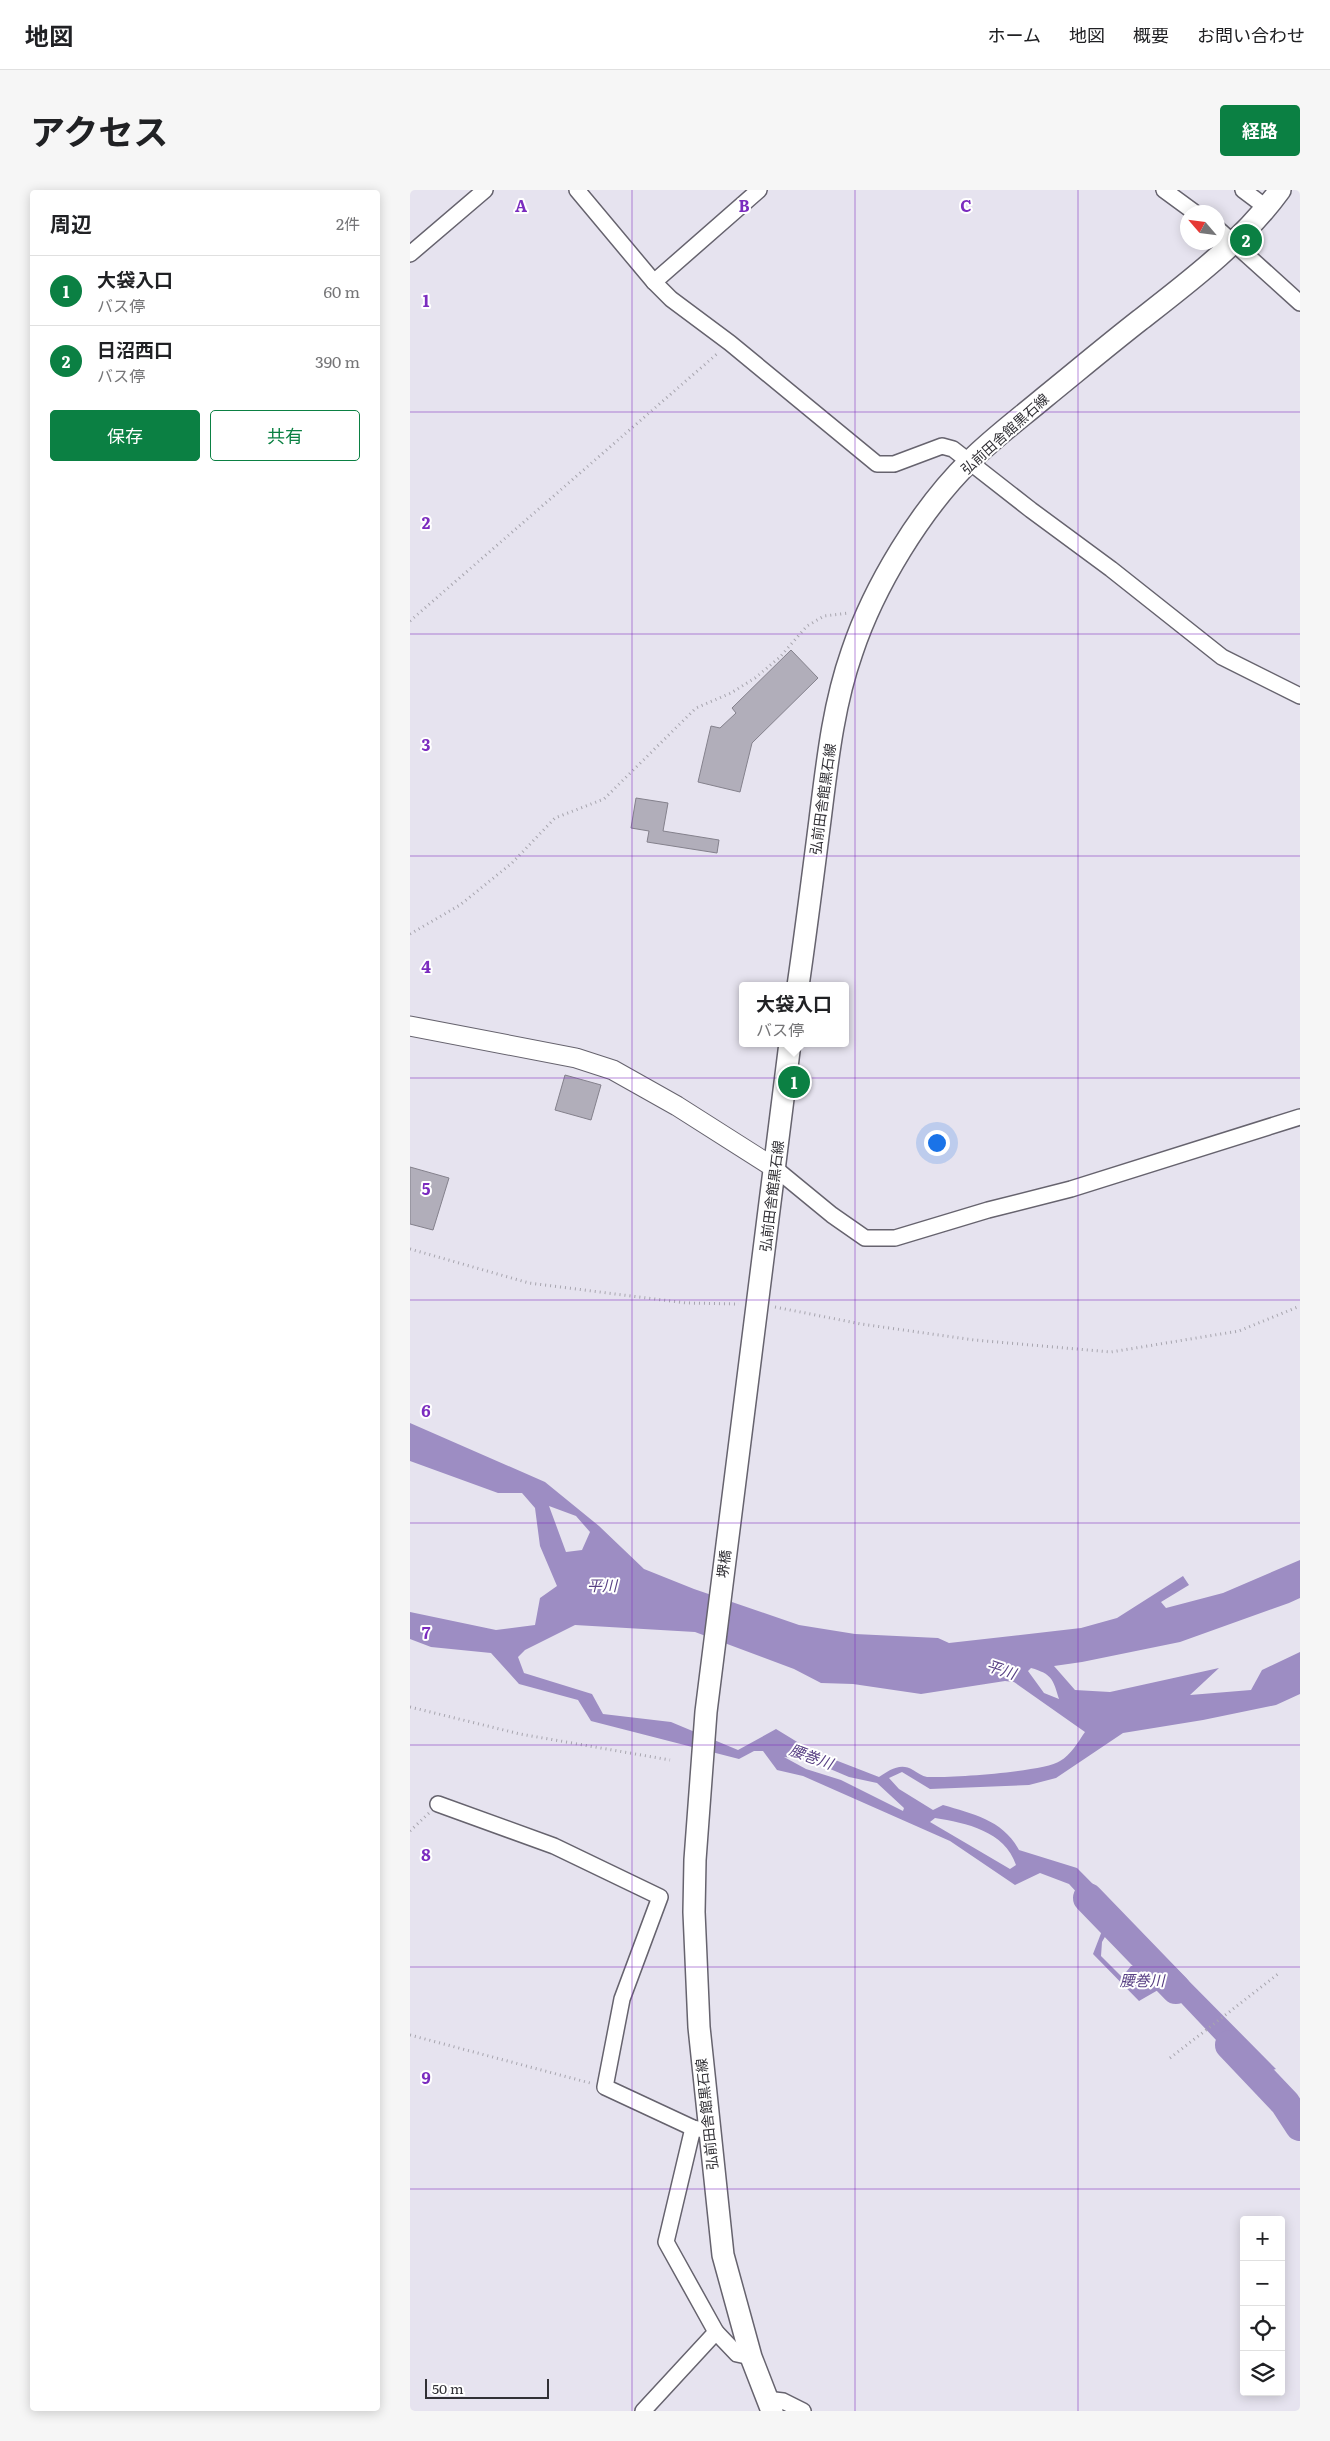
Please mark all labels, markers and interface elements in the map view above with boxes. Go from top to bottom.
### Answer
text: 地図 [25,17,73,52]
text: ホーム [988,21,1041,48]
text: 地図 [1069,21,1105,48]
text: 概要 [1133,21,1169,48]
text: お問い合わせ [1197,21,1305,48]
text: アクセス [30,104,168,156]
button: 経路 [1220,105,1300,156]
text: A [515,193,527,217]
text: B [738,193,750,217]
text: C [960,193,972,217]
north arrow [1180,205,1225,250]
text: 周辺 [50,207,92,238]
text: 2件 [336,211,360,235]
pin: 2 [1230,221,1262,259]
text: 大袋入口 [97,265,173,293]
text: 1 [63,279,69,303]
text: 60 m [323,279,360,303]
text: 1 [423,288,430,312]
text: バス停 [97,293,145,317]
text: 日沼西口 [97,335,173,363]
text: 2 [62,349,70,373]
text: 390 m [315,349,360,373]
text: バス停 [97,363,145,387]
street label: 弘前田舎館黒石線 [956,388,1053,478]
button: 保存 [50,410,200,461]
button: 共有 [210,410,360,461]
text: 2 [422,510,431,534]
text: 3 [422,732,431,756]
street label: 弘前田舎館黒石線 [804,742,840,856]
text: 4 [421,954,431,978]
popup [739,982,849,1047]
text: 大袋入口 [756,989,832,1017]
text: バス停 [756,1017,804,1041]
pin: 1 [778,1063,810,1101]
your location [924,1130,950,1156]
street label: 弘前田舎館黒石線 [754,1139,788,1253]
text: 5 [422,1176,431,1200]
text: 6 [421,1398,431,1422]
street label: 堺橋 [711,1549,735,1579]
water label: 平川 [587,1573,619,1596]
text: 7 [422,1620,431,1644]
water label: 平川 [984,1653,1021,1685]
water label: 腰巻川 [786,1737,838,1775]
text: 8 [421,1842,431,1866]
water label: 腰巻川 [1119,1968,1166,1991]
street label: 弘前田舎館黒石線 [690,2057,722,2171]
text: 9 [421,2065,431,2089]
map controls [1240,2216,1285,2396]
button: + [1240,2216,1285,2261]
button: − [1240,2261,1285,2306]
button: locate [1240,2306,1285,2351]
button: layers [1240,2351,1285,2396]
scale bar [425,2376,549,2399]
text: 50 m [432,2378,464,2398]

